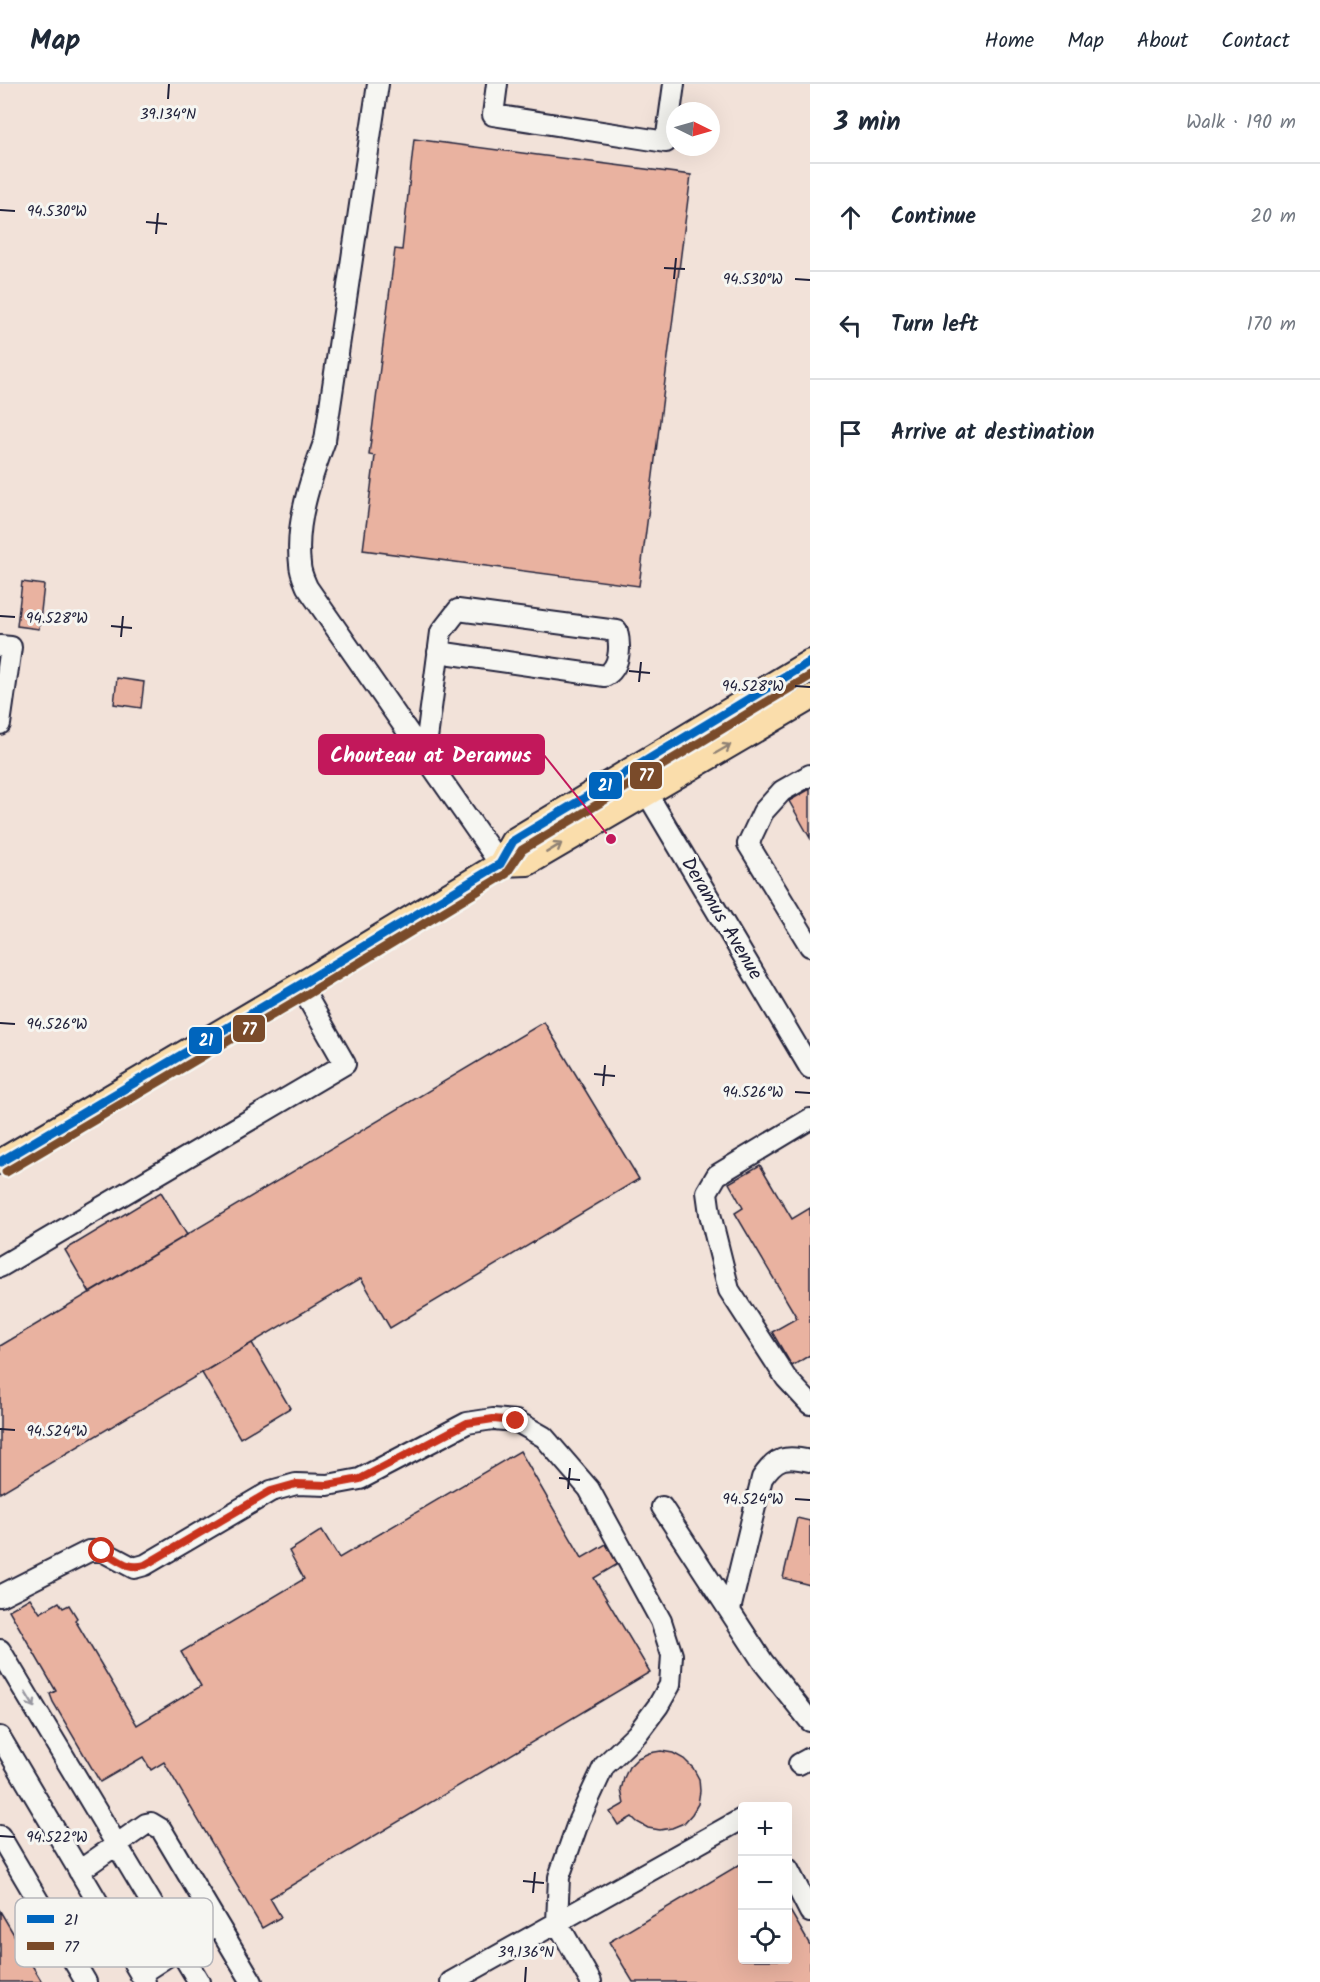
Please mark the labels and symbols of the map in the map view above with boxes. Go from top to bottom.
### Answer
north arrow [666,102,720,156]
text: 39.134°N [140,103,196,127]
text: 94.530°W [27,200,87,224]
text: 94.530°W [723,268,783,292]
text: 94.528°W [26,607,88,631]
text: 94.528°W [722,675,784,699]
callout: Chouteau at Deramus [319,735,544,774]
text: Chouteau at Deramus [330,740,532,773]
one-way arrow [714,743,731,755]
line badge: 77 [629,761,663,790]
text: 77 [638,764,654,789]
line badge: 21 [588,771,623,800]
text: 21 [598,774,612,799]
one-way arrow [545,841,562,853]
street label: Deramus Avenue [672,851,770,987]
text: 94.526°W [26,1013,88,1037]
line badge: 77 [232,1014,266,1043]
text: 77 [241,1018,257,1043]
line badge: 21 [188,1026,223,1055]
text: 21 [199,1029,213,1054]
text: 94.526°W [722,1081,784,1105]
route end [502,1407,528,1433]
text: 94.524°W [27,1420,88,1444]
text: 94.524°W [723,1488,784,1512]
route start [88,1537,114,1563]
one-way arrow [24,1692,36,1709]
text: 94.522°W [26,1826,88,1850]
legend [15,1898,213,1967]
text: 21 [64,1908,78,1933]
text: 77 [64,1935,79,1960]
text: 39.136°N [498,1941,554,1965]

